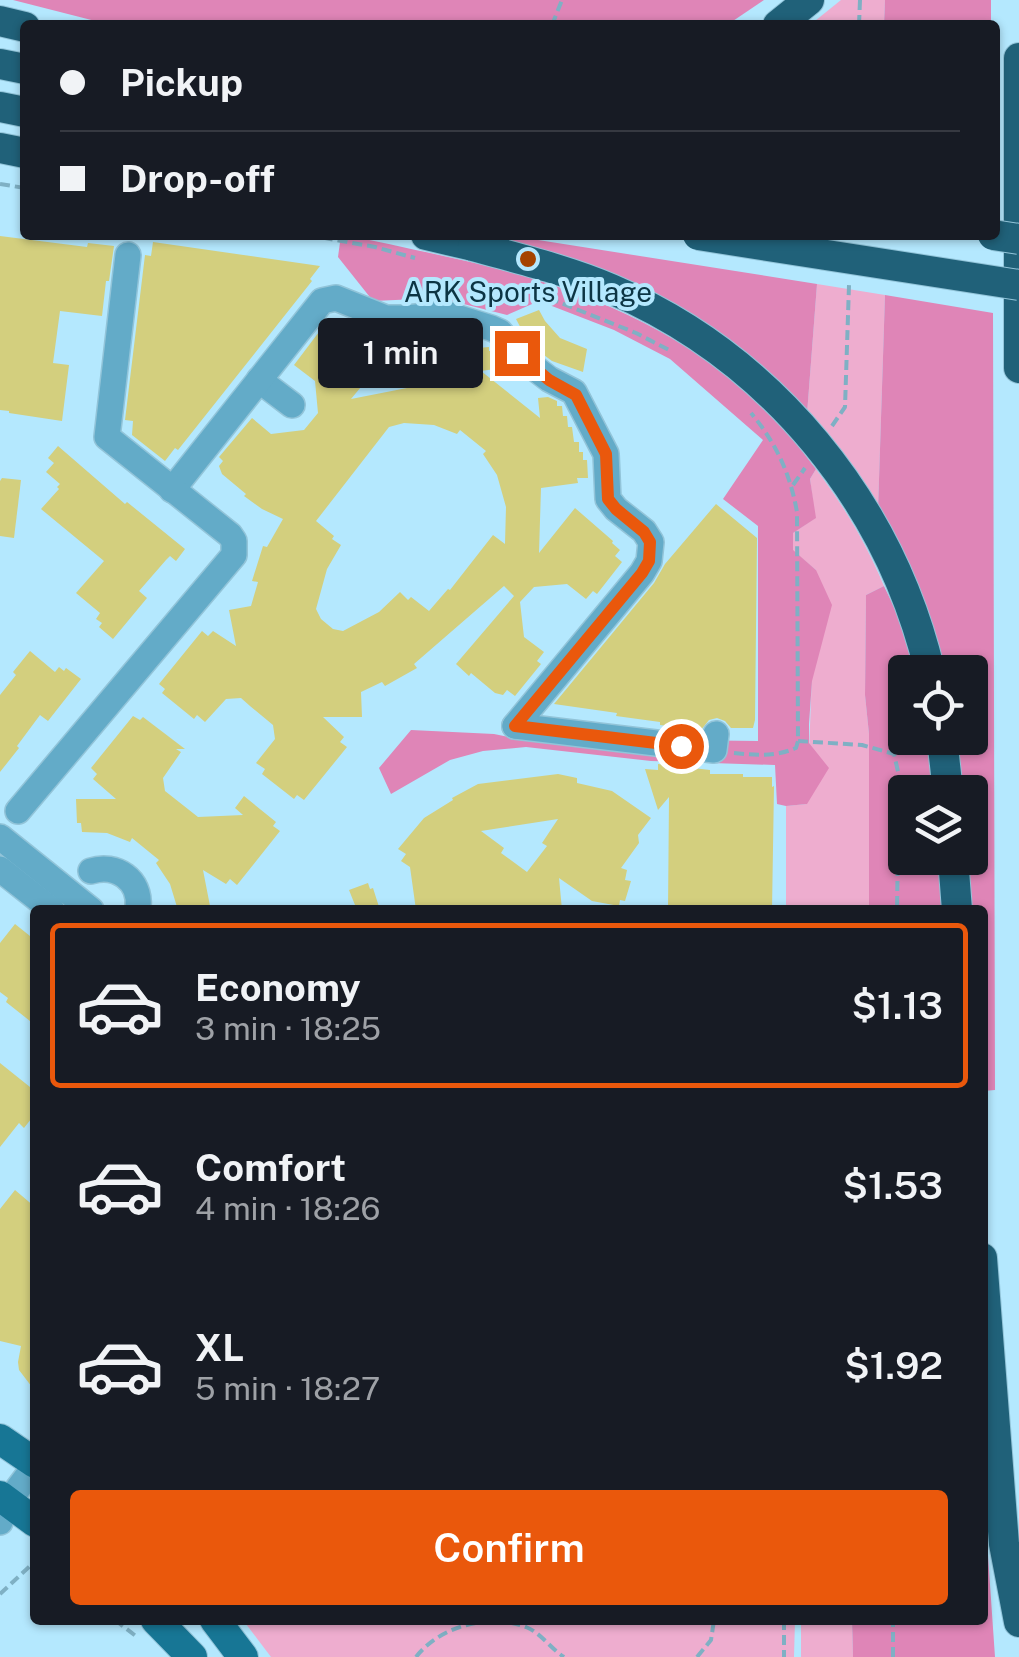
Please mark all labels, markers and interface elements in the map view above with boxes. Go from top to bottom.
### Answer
text: Pickup [120,60,243,105]
text: Drop-off [120,156,275,201]
marker: ARK Sports Village [517,248,539,270]
place label: ARK Sports Village [404,275,652,308]
callout: 1 min [317,318,482,388]
route end [495,331,540,376]
text: 1 min [362,334,439,371]
map controls [888,655,988,875]
button: locate [888,655,988,755]
route start [659,724,704,769]
button: layers [888,775,988,875]
icon: car [75,961,165,1051]
text: Economy [195,965,361,1010]
text: $1.13 [852,983,943,1028]
text: 3 min · 18:25 [195,1010,381,1047]
icon: car [75,1141,165,1231]
text: Comfort [195,1145,346,1190]
text: $1.53 [842,1163,943,1208]
text: 4 min · 18:26 [195,1190,380,1227]
icon: car [75,1321,165,1411]
text: XL [195,1325,244,1370]
text: $1.92 [844,1343,943,1388]
text: 5 min · 18:27 [195,1370,380,1407]
button: Confirm [70,1490,948,1605]

